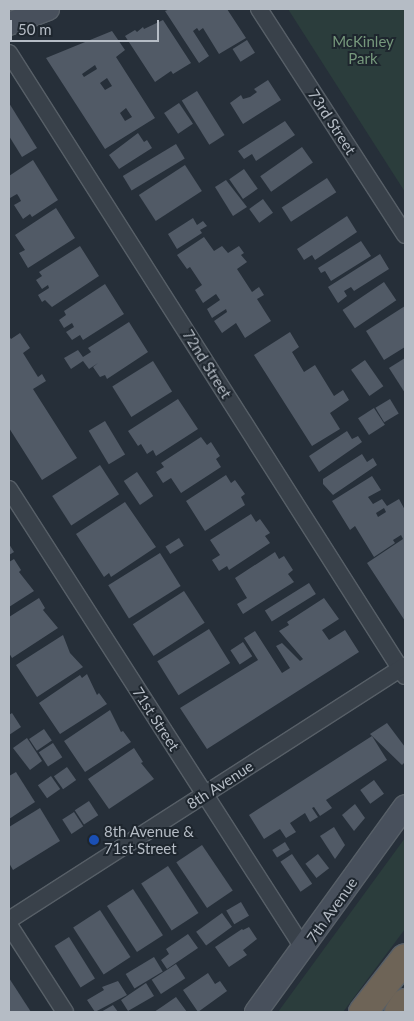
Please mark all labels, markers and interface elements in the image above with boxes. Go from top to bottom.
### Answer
scale bar [12,10,161,42]
text: 50 m [18,20,52,38]
park label: McKinley Park [332,32,394,67]
street label: 73rd Street [304,86,360,158]
street label: 72nd Street [179,326,235,402]
street label: 71st Street [129,684,183,754]
street label: 8th Avenue [183,757,257,813]
place label: 8th Avenue & 71st Street [104,822,194,857]
marker: 8th Avenue & 71st Street [88,834,100,846]
street label: 7th Avenue [303,874,361,946]

